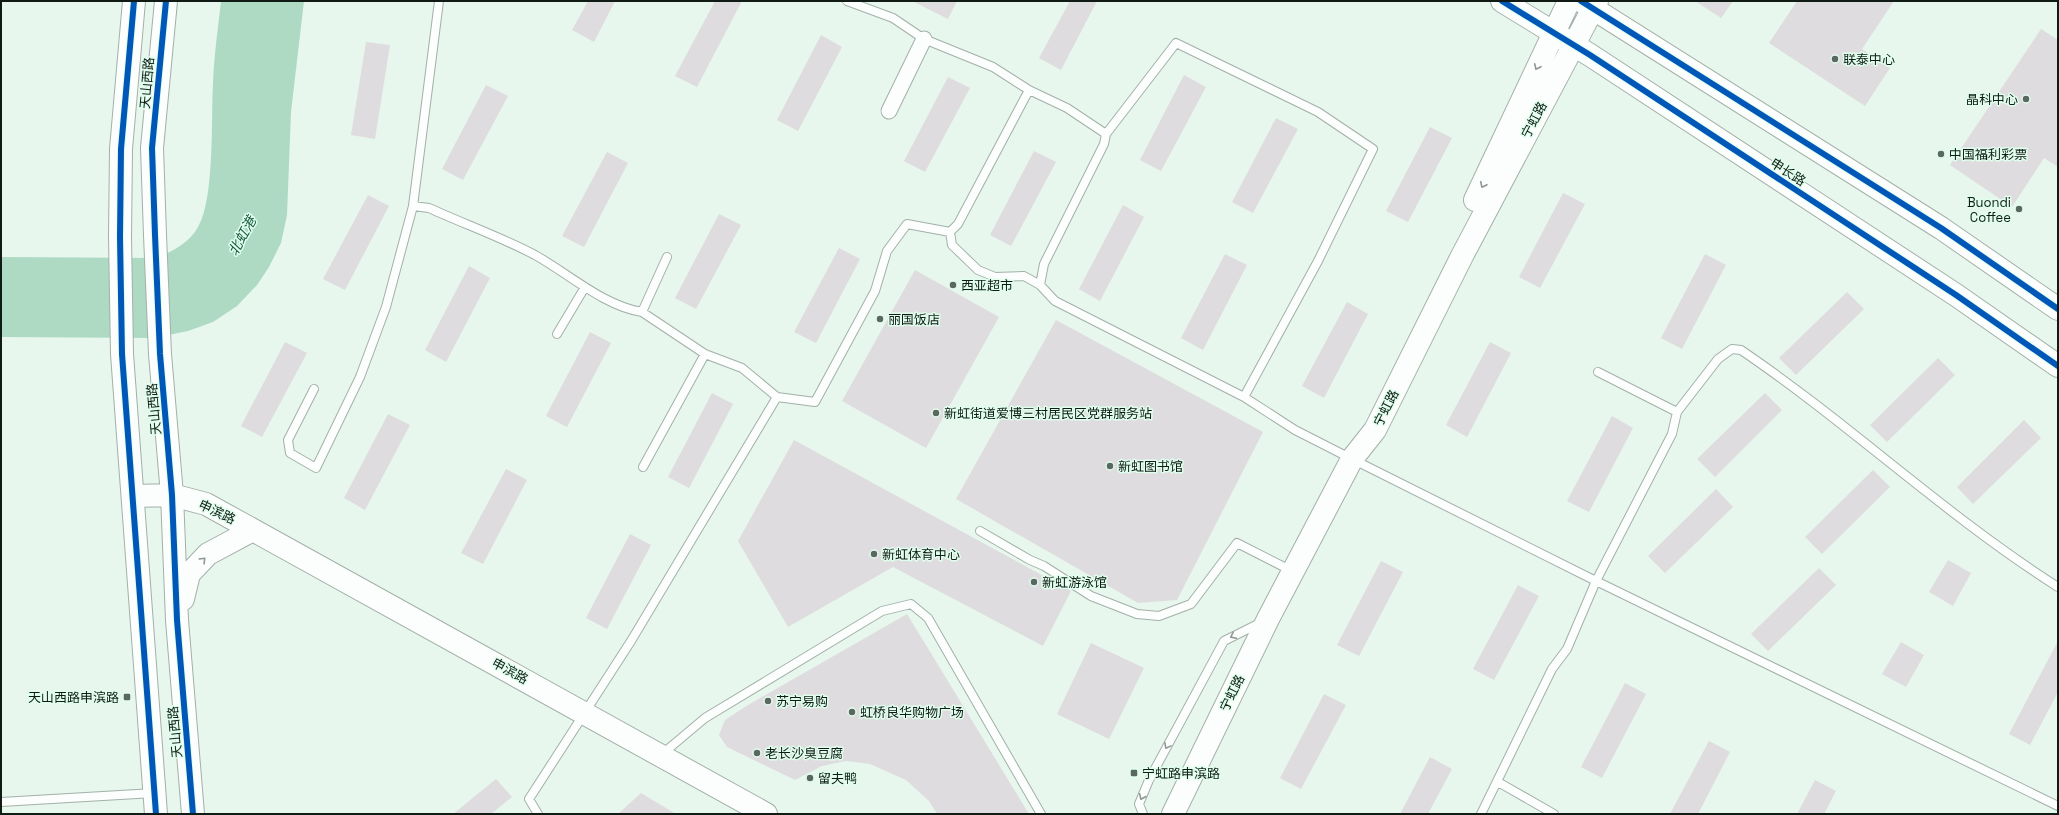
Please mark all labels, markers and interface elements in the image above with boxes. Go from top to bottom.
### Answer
place label: 联泰中心 [1843,51,1895,68]
marker: 联泰中心 [1830,54,1840,64]
street label: 天山西路 [136,56,158,110]
one-way arrow [1534,62,1542,70]
place label: 晶科中心 [1966,91,2018,108]
marker: 晶科中心 [2021,94,2031,104]
street label: 宁虹路 [1517,99,1551,141]
place label: 中国福利彩票 [1949,146,2027,163]
marker: 中国福利彩票 [1936,149,1946,159]
street label: 申长路 [1767,154,1809,190]
one-way arrow [1480,181,1488,188]
place label: Buondi Coffee [1967,194,2011,226]
marker: Buondi Coffee [2014,204,2024,214]
water label: 北虹港 [224,212,261,259]
place label: 西亚超市 [961,277,1013,294]
marker: 西亚超市 [948,280,958,290]
place label: 丽国饭店 [888,311,940,328]
marker: 丽国饭店 [875,314,885,324]
street label: 天山西路 [143,382,165,436]
street label: 宁虹路 [1370,387,1402,429]
place label: 新虹街道爱博三村居民区党群服务站 [944,405,1152,422]
marker: 新虹街道爱博三村居民区党群服务站 [931,408,941,418]
place label: 新虹图书馆 [1118,458,1183,475]
marker: 新虹图书馆 [1105,461,1115,471]
street label: 申滨路 [196,496,238,528]
place label: 新虹体育中心 [882,546,960,563]
marker: 新虹体育中心 [869,549,879,559]
one-way arrow [198,557,206,565]
place label: 新虹游泳馆 [1042,574,1107,591]
marker: 新虹游泳馆 [1029,577,1039,587]
one-way arrow [1230,631,1237,639]
street label: 申滨路 [489,654,531,688]
street label: 宁虹路 [1216,672,1248,714]
place label: 天山西路申滨路 [28,689,119,706]
marker: 天山西路申滨路 [122,692,132,702]
place label: 苏宁易购 [776,693,828,710]
marker: 苏宁易购 [763,696,773,706]
place label: 虹桥良华购物广场 [860,704,964,721]
street label: 天山西路 [164,705,186,759]
marker: 虹桥良华购物广场 [847,707,857,717]
one-way arrow [1165,742,1172,750]
place label: 老长沙臭豆腐 [765,745,843,762]
marker: 老长沙臭豆腐 [752,748,762,758]
place label: 宁虹路申滨路 [1142,765,1220,782]
marker: 宁虹路申滨路 [1129,768,1139,778]
place label: 留夫鸭 [818,770,857,787]
marker: 留夫鸭 [805,773,815,783]
one-way arrow [1139,793,1147,800]

